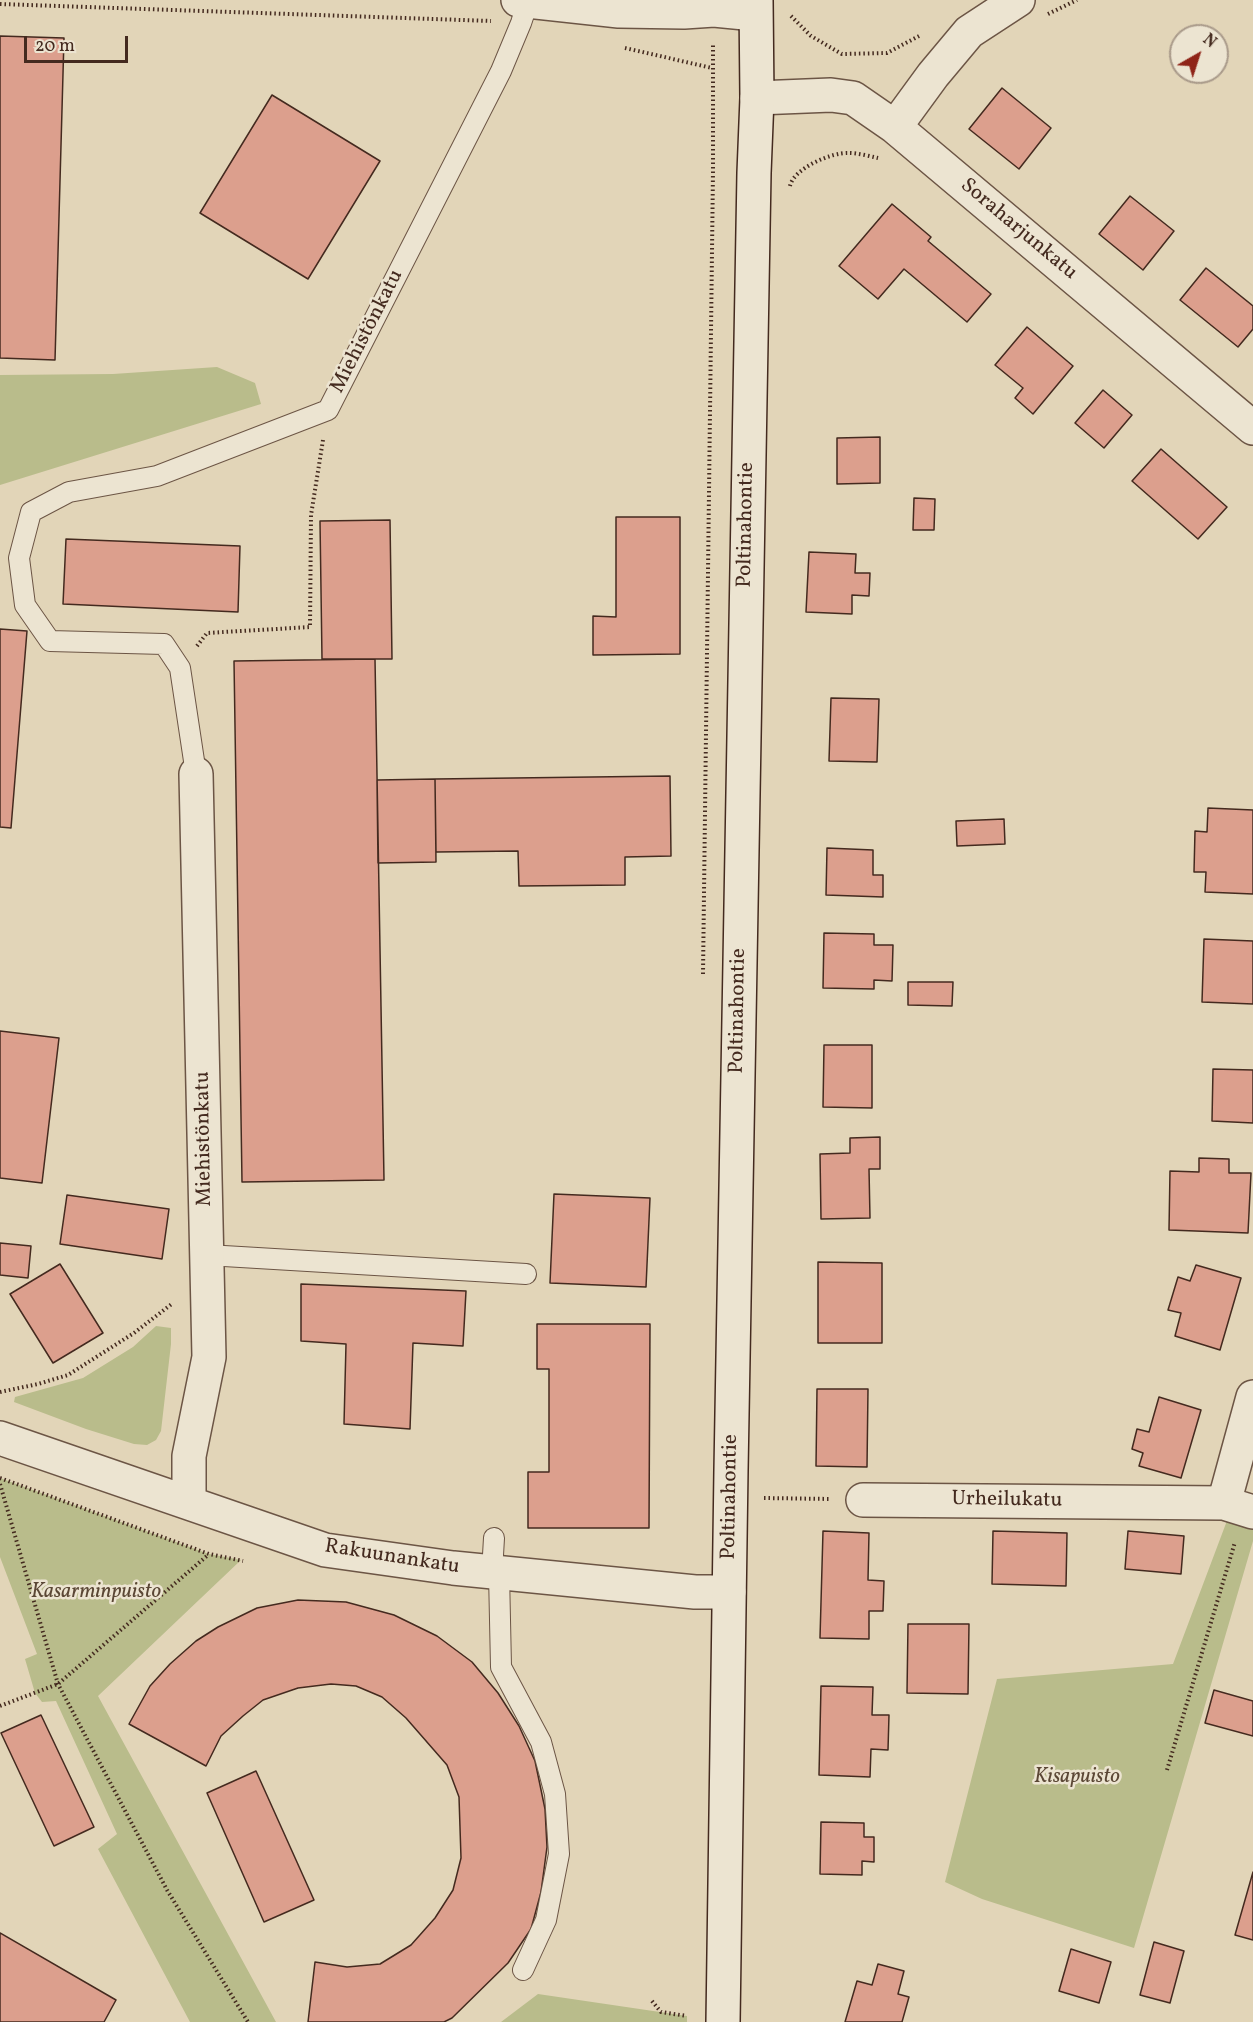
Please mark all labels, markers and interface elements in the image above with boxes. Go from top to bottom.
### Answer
scale bar [27,24,130,62]
north arrow [1169,24,1229,84]
text: N [1198,29,1221,54]
text: 20 m [35,34,75,59]
street label: Soraharjunkatu [954,174,1082,286]
street label: Miehistönkatu [326,266,410,398]
street label: Poltinahontie [733,462,761,588]
street label: Poltinahontie [725,948,753,1074]
street label: Miehistönkatu [191,1071,219,1207]
street label: Poltinahontie [717,1434,745,1560]
street label: Urheilukatu [951,1487,1063,1515]
street label: Rakuunankatu [323,1535,461,1581]
park label: Kasarminpuisto [31,1580,161,1606]
park label: Kisapuisto [1034,1765,1120,1791]

